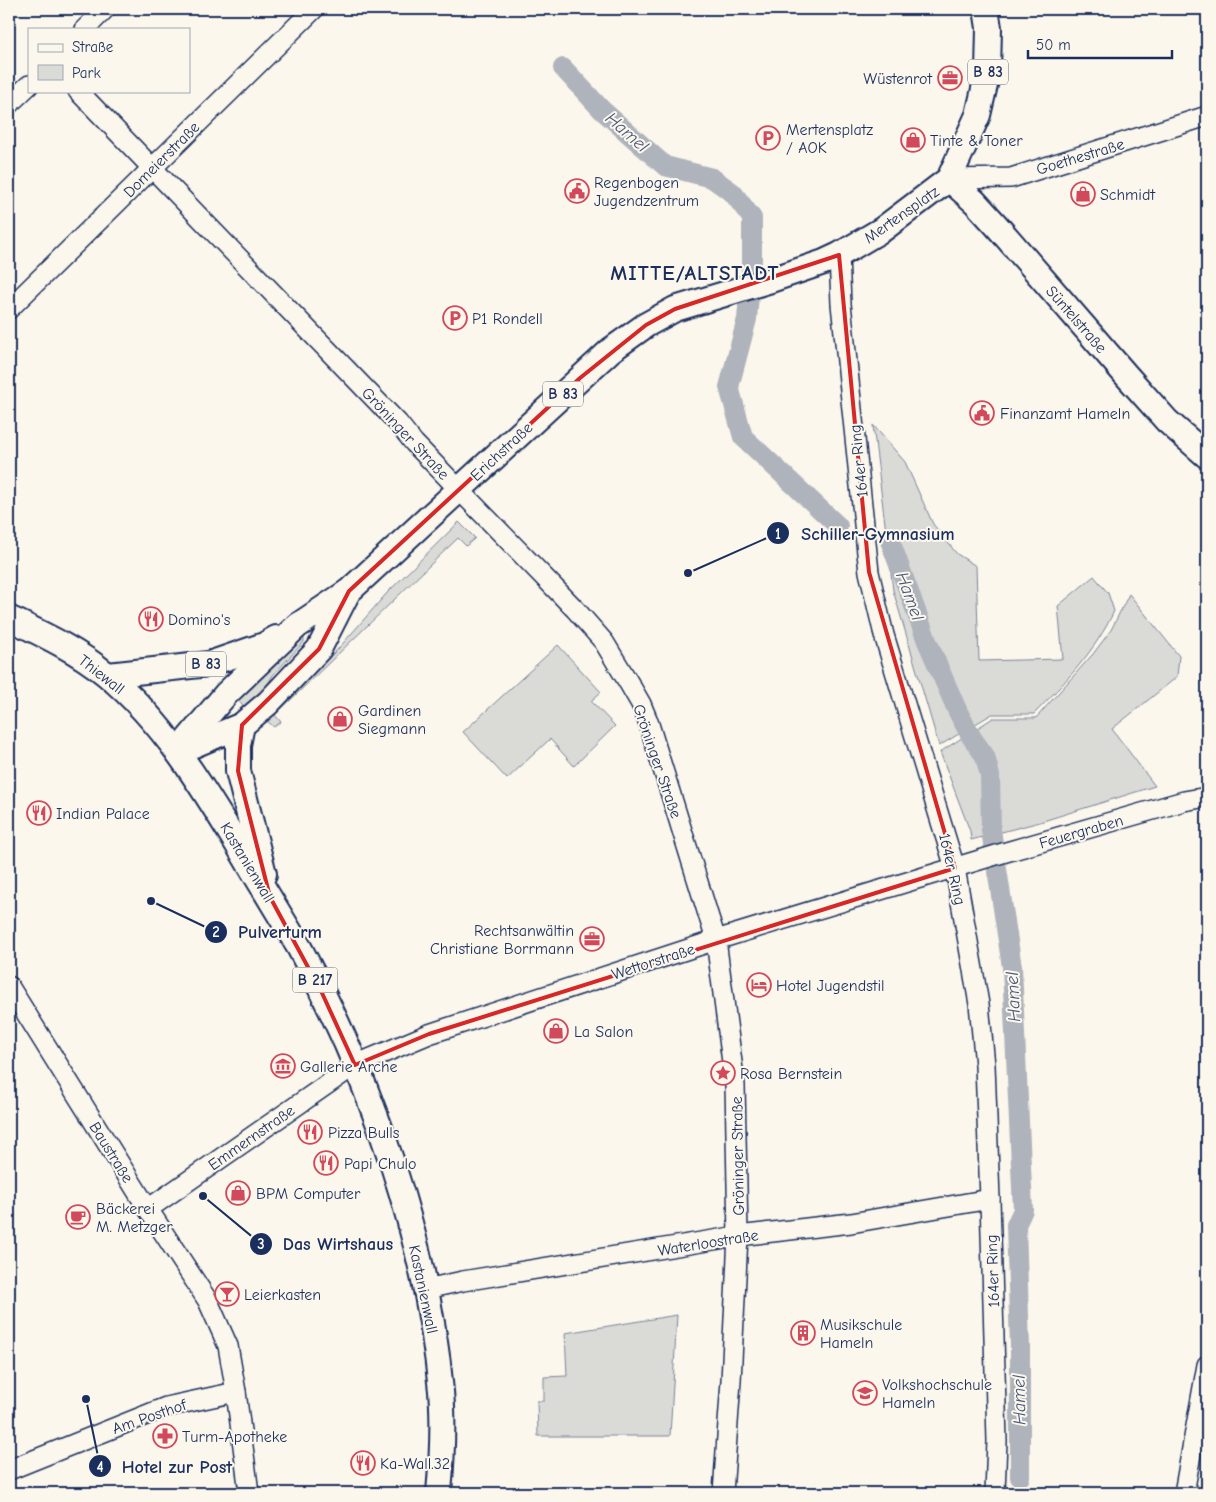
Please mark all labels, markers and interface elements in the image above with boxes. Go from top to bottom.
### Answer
legend [28,28,190,92]
scale bar [1028,28,1172,60]
text: 50 m [1036,36,1071,54]
text: Straße [72,38,114,56]
road number: B 83 [968,60,1008,84]
text: Park [72,64,101,82]
office icon: Wüstenrot [937,65,963,91]
place label: Wüstenrot [863,70,932,88]
water label: Hamel [601,108,653,157]
street label: Domeierstraße [120,118,203,201]
place label: Mertensplatz / AOK [786,121,873,157]
parking icon: Mertensplatz / AOK [755,125,781,151]
shop icon: Tinte & Toner [900,127,926,153]
place label: Tinte & Toner [930,132,1023,150]
street label: Goethestraße [1034,135,1126,179]
place label: Regenbogen Jugendzentrum [594,174,699,210]
public building icon: Regenbogen Jugendzentrum [564,178,590,204]
shop icon: Schmidt [1070,181,1096,207]
street label: Mertensplatz [861,182,942,247]
place label: Schmidt [1100,186,1155,204]
district label: MITTE/ALTSTADT [610,261,780,285]
street label: Süntelstraße [1042,282,1110,357]
parking icon: P1 Rondell [442,305,468,331]
place label: P1 Rondell [472,310,543,328]
road number: B 83 [543,382,583,406]
street label: Gröninger Straße [358,384,453,484]
public building icon: Finanzamt Hameln [969,400,995,426]
place label: Finanzamt Hameln [1000,405,1130,423]
street label: Erichstraße [467,419,536,485]
street label: 164er Ring [846,424,872,498]
callout: Schiller-Gymnasium [766,517,964,550]
text: Schiller-Gymnasium [801,524,955,545]
text: 1 [775,525,781,543]
water label: Hamel [891,569,928,624]
restaurant icon: Domino's [138,606,164,632]
place label: Domino's [168,611,231,629]
street label: Thiewall [75,651,128,698]
road number: B 83 [186,652,226,676]
place label: Gardinen Siegmann [358,702,426,738]
street label: Gröninger Straße [629,702,685,821]
shop icon: Gardinen Siegmann [327,706,353,732]
restaurant icon: Indian Palace [26,800,52,826]
place label: Indian Palace [56,805,150,823]
street label: Feuergraben [1037,811,1125,853]
street label: Kastanienwall [216,819,278,906]
street label: 164er Ring [935,832,969,907]
callout: Pulverturm [203,915,332,948]
text: Pulverturm [238,922,322,943]
place label: Rechtsanwältin Christiane Borrmann [430,922,574,958]
text: 2 [212,923,220,941]
office icon: Rechtsanwältin Christiane Borrmann [579,926,605,952]
street label: Wettorstraße [609,940,697,984]
road number: B 217 [292,968,338,992]
water label: Hamel [1002,970,1025,1023]
hotel icon: Hotel Jugendstil [746,972,772,998]
place label: Hotel Jugendstil [776,977,885,995]
shop icon: La Salon [543,1018,569,1044]
place label: La Salon [574,1023,633,1041]
museum icon: Gallerie Arche [270,1053,296,1079]
place label: Gallerie Arche [300,1058,398,1076]
place icon: Rosa Bernstein [710,1060,736,1086]
place label: Rosa Bernstein [740,1065,842,1083]
street label: Gröninger Straße [728,1096,748,1216]
street label: Emmernstraße [205,1101,298,1174]
street label: Baustraße [85,1119,137,1186]
restaurant icon: Pizza Bulls [297,1119,323,1145]
place label: Pizza Bulls [328,1124,400,1142]
restaurant icon: Papi Chulo [313,1150,339,1176]
place label: Papi Chulo [344,1155,417,1173]
shop icon: BPM Computer [225,1180,251,1206]
place label: BPM Computer [256,1185,361,1203]
place label: Bäckerei M. Metzger [96,1200,173,1236]
cafe icon: Bäckerei M. Metzger [65,1204,91,1230]
street label: Waterloostraße [656,1226,760,1260]
callout: Das Wirtshaus [248,1227,404,1260]
text: Das Wirtshaus [283,1234,394,1255]
street label: 164er Ring [983,1234,1003,1308]
text: 3 [257,1235,265,1253]
street label: Kastanienwall [405,1243,441,1335]
bar icon: Leierkasten [214,1281,240,1307]
place label: Leierkasten [244,1286,321,1304]
place label: Musikschule Hameln [820,1316,902,1352]
building icon: Musikschule Hameln [790,1320,816,1346]
water label: Hamel [1009,1374,1030,1425]
place label: Volkshochschule Hameln [882,1376,992,1412]
school or university icon: Volkshochschule Hameln [852,1380,878,1406]
street label: Am Posthof [110,1395,190,1438]
pharmacy icon: Turm-Apotheke [152,1423,178,1449]
place label: Turm-Apotheke [182,1428,287,1446]
callout: Hotel zur Post [87,1450,243,1483]
restaurant icon: Ka-Wall.32 [350,1450,376,1476]
place label: Ka-Wall.32 [380,1455,450,1473]
text: Hotel zur Post [122,1457,233,1478]
text: 4 [96,1458,104,1476]

